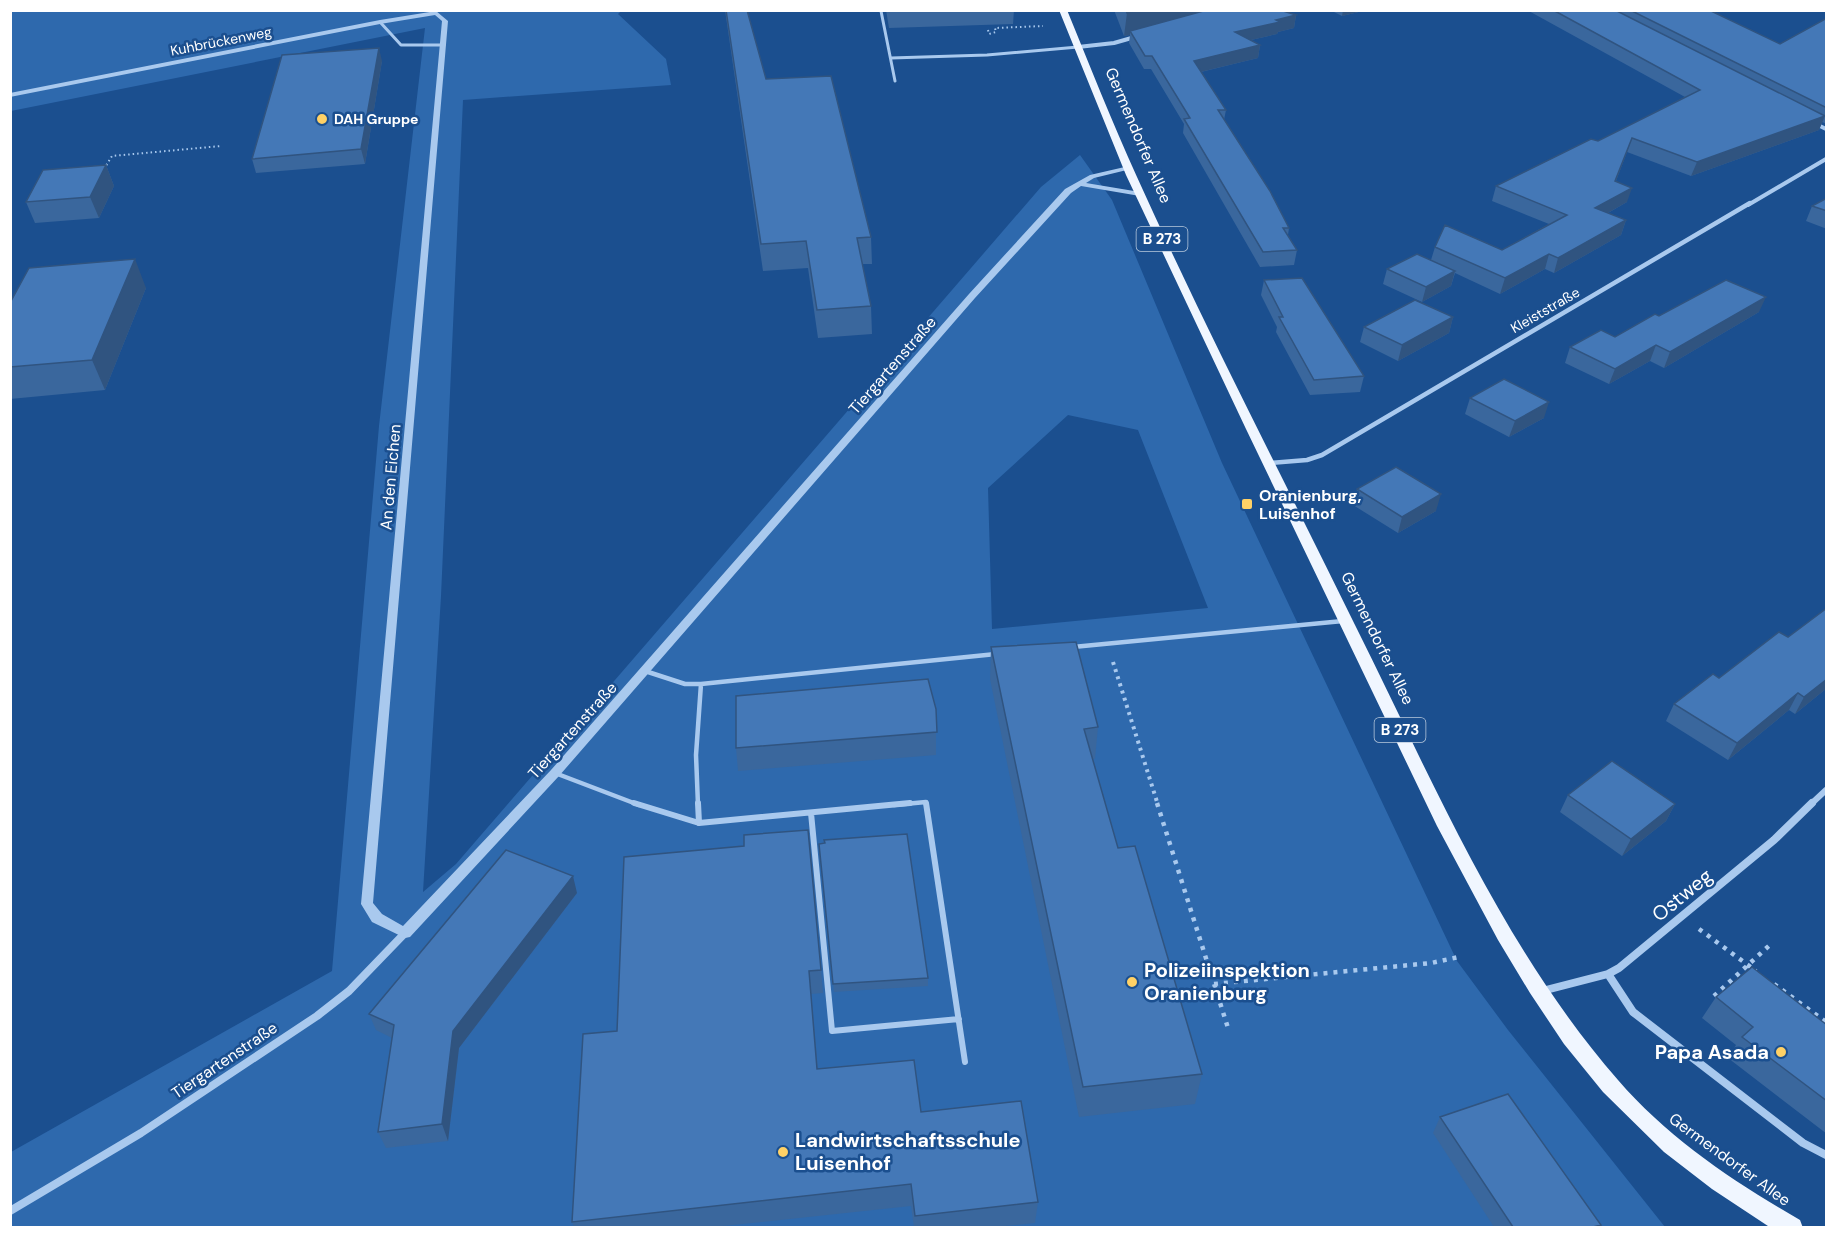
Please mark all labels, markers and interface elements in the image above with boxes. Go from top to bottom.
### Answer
street label: Kuhbrückenweg [169,22,273,60]
street label: Germendorfer Allee [1100,64,1177,206]
place label: DAH Gruppe [334,110,419,128]
marker: DAH Gruppe [315,112,329,126]
road number: B 273 [1136,227,1188,251]
street label: Kleiststraße [1507,283,1583,337]
street label: Tiergartenstraße [844,312,941,419]
street label: An den Eichen [375,423,406,531]
place label: Oranienburg, Luisenhof [1259,485,1361,524]
marker: Oranienburg, Luisenhof [1240,497,1254,511]
street label: Germendorfer Allee [1336,568,1419,708]
street label: Tiergartenstraße [523,677,622,783]
road number: B 273 [1374,718,1426,742]
street label: Ostweg [1647,863,1717,927]
place label: Polizeiinspektion Oranienburg [1144,957,1310,1006]
marker: Polizeiinspektion Oranienburg [1125,975,1139,989]
street label: Tiergartenstraße [167,1017,281,1104]
place label: Papa Asada [1655,1039,1769,1065]
marker: Papa Asada [1774,1045,1788,1059]
street label: Germendorfer Allee [1665,1108,1795,1211]
place label: Landwirtschaftsschule Luisenhof [795,1127,1020,1176]
marker: Landwirtschaftsschule Luisenhof [776,1145,790,1159]

